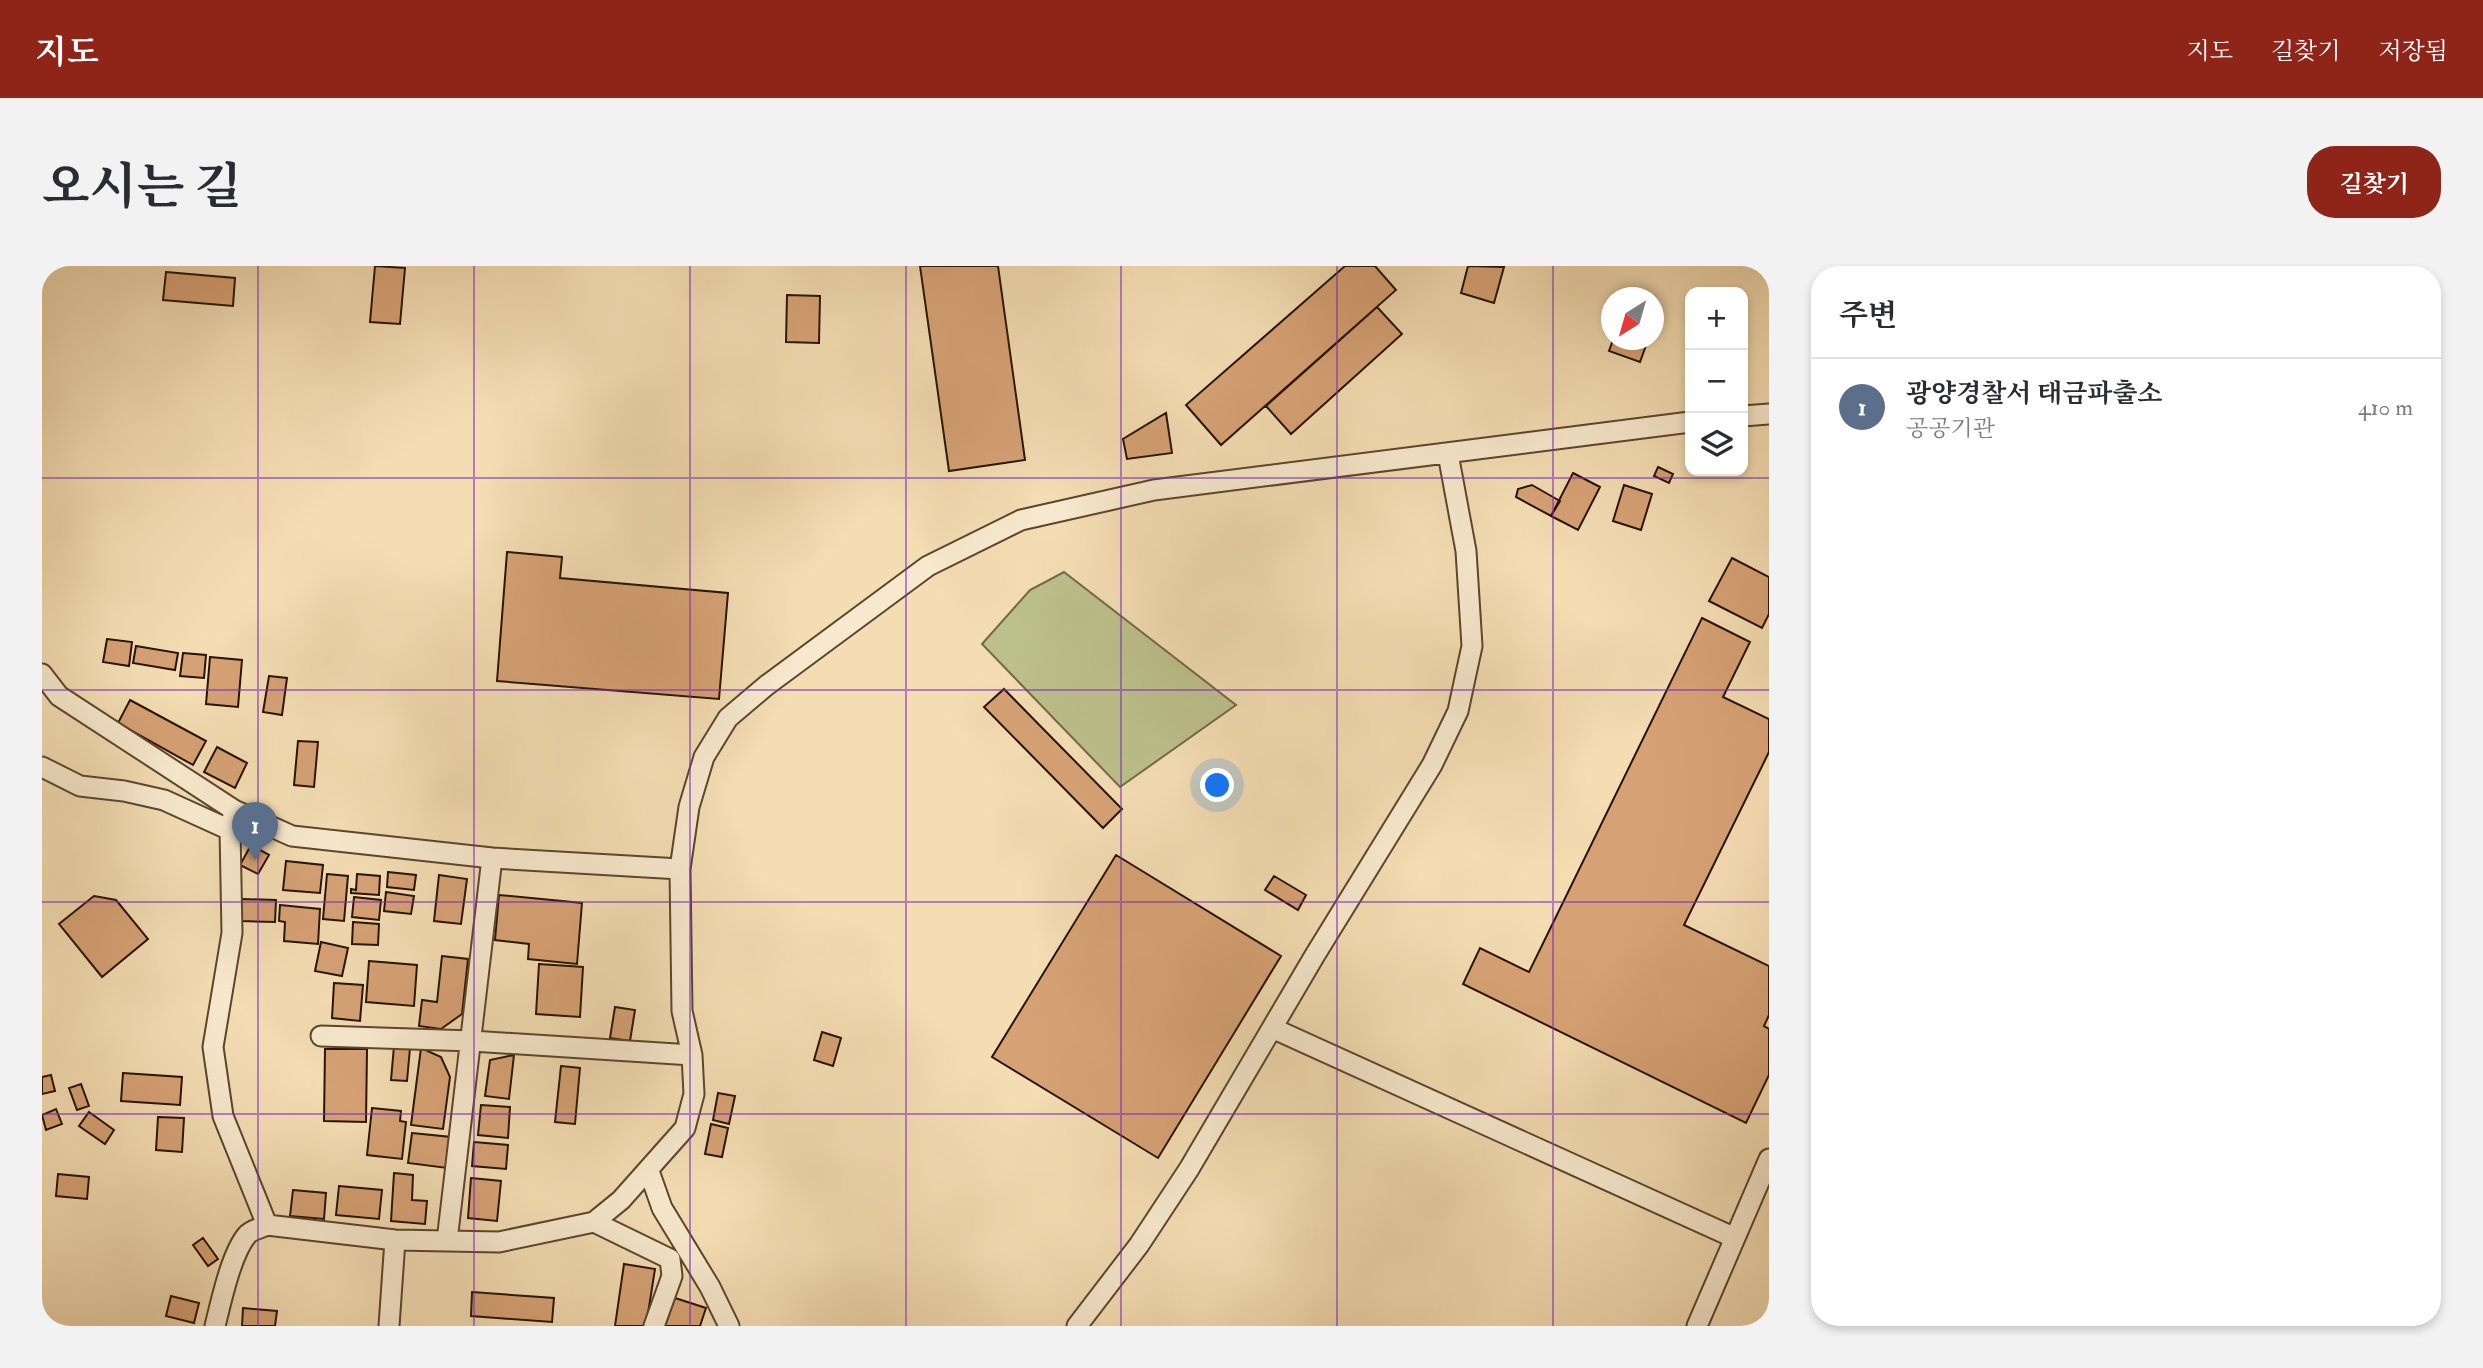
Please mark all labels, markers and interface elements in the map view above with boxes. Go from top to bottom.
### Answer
text: 지도 [35,32,99,73]
text: 지도 [2187,36,2233,67]
text: 길찾기 [2271,36,2340,67]
text: 저장됨 [2378,36,2448,67]
button: 길찾기 [2307,146,2441,218]
text: 오시는 길 [42,157,242,218]
north arrow [1601,287,1664,350]
map controls [1685,287,1748,476]
button: + [1685,287,1748,350]
text: 주변 [1839,297,1897,334]
button: − [1685,350,1748,413]
text: 광양경찰서 태금파출소 [1906,378,2163,410]
text: 1 [1858,393,1866,422]
text: 410 m [2358,393,2413,422]
button: layers [1685,413,1748,476]
text: 공공기관 [1906,414,1995,443]
your location [1200,768,1234,802]
pin: 1 [232,802,278,860]

